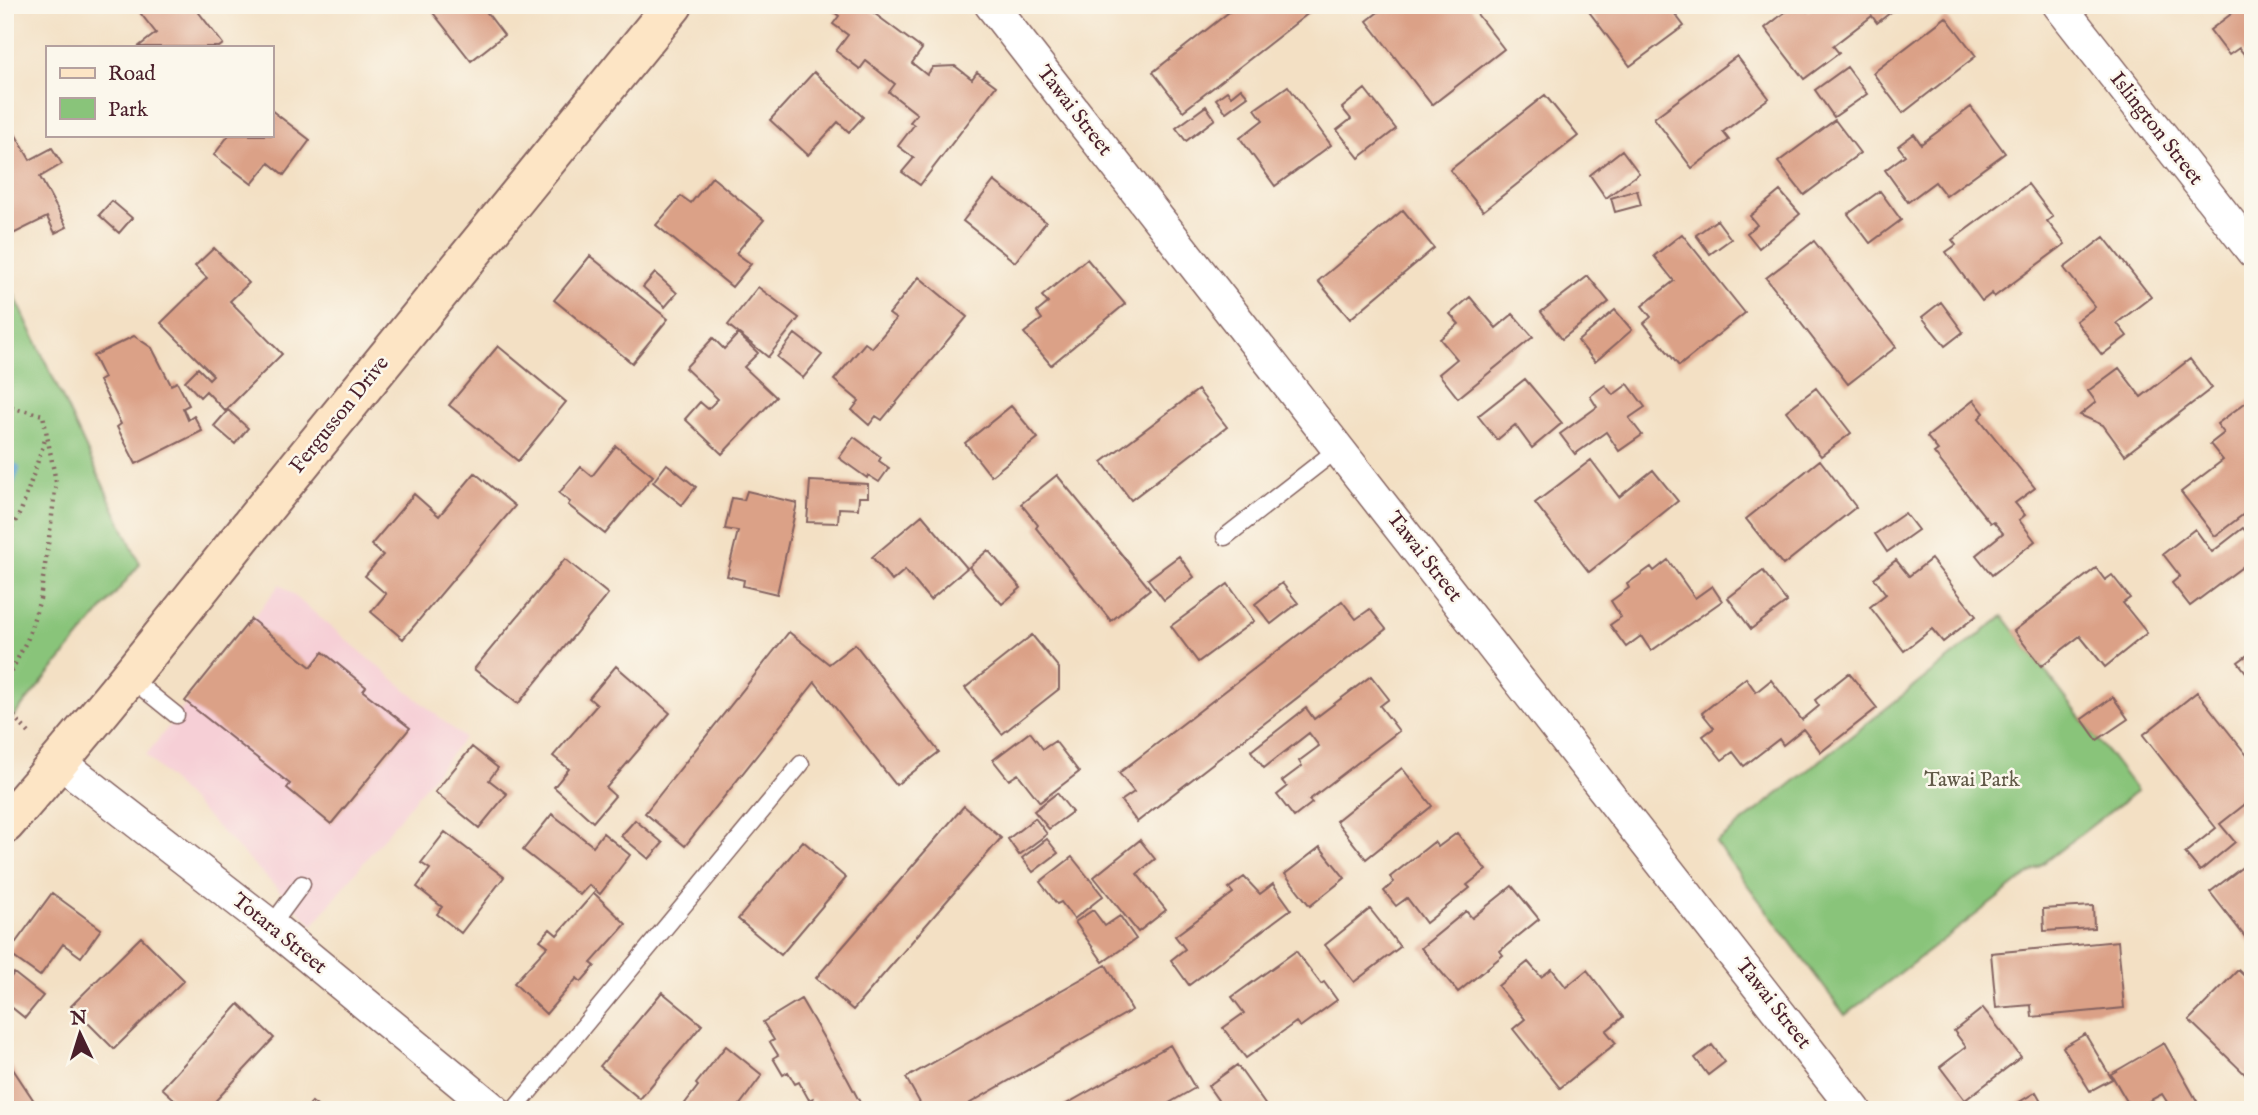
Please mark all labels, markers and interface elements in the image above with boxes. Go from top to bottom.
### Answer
legend [46,46,273,136]
street label: Tawai Street [1030,60,1118,162]
text: Road [108,61,156,88]
street label: Islington Street [2103,67,2209,191]
text: Park [108,97,149,124]
street label: Fergusson Drive [284,350,396,479]
street label: Tawai Street [1380,506,1468,608]
park label: Tawai Park [1924,767,2021,794]
street label: Totara Street [226,887,332,981]
street label: Tawai Street [1729,953,1817,1055]
north arrow [46,1000,116,1070]
text: N [69,1006,89,1032]

